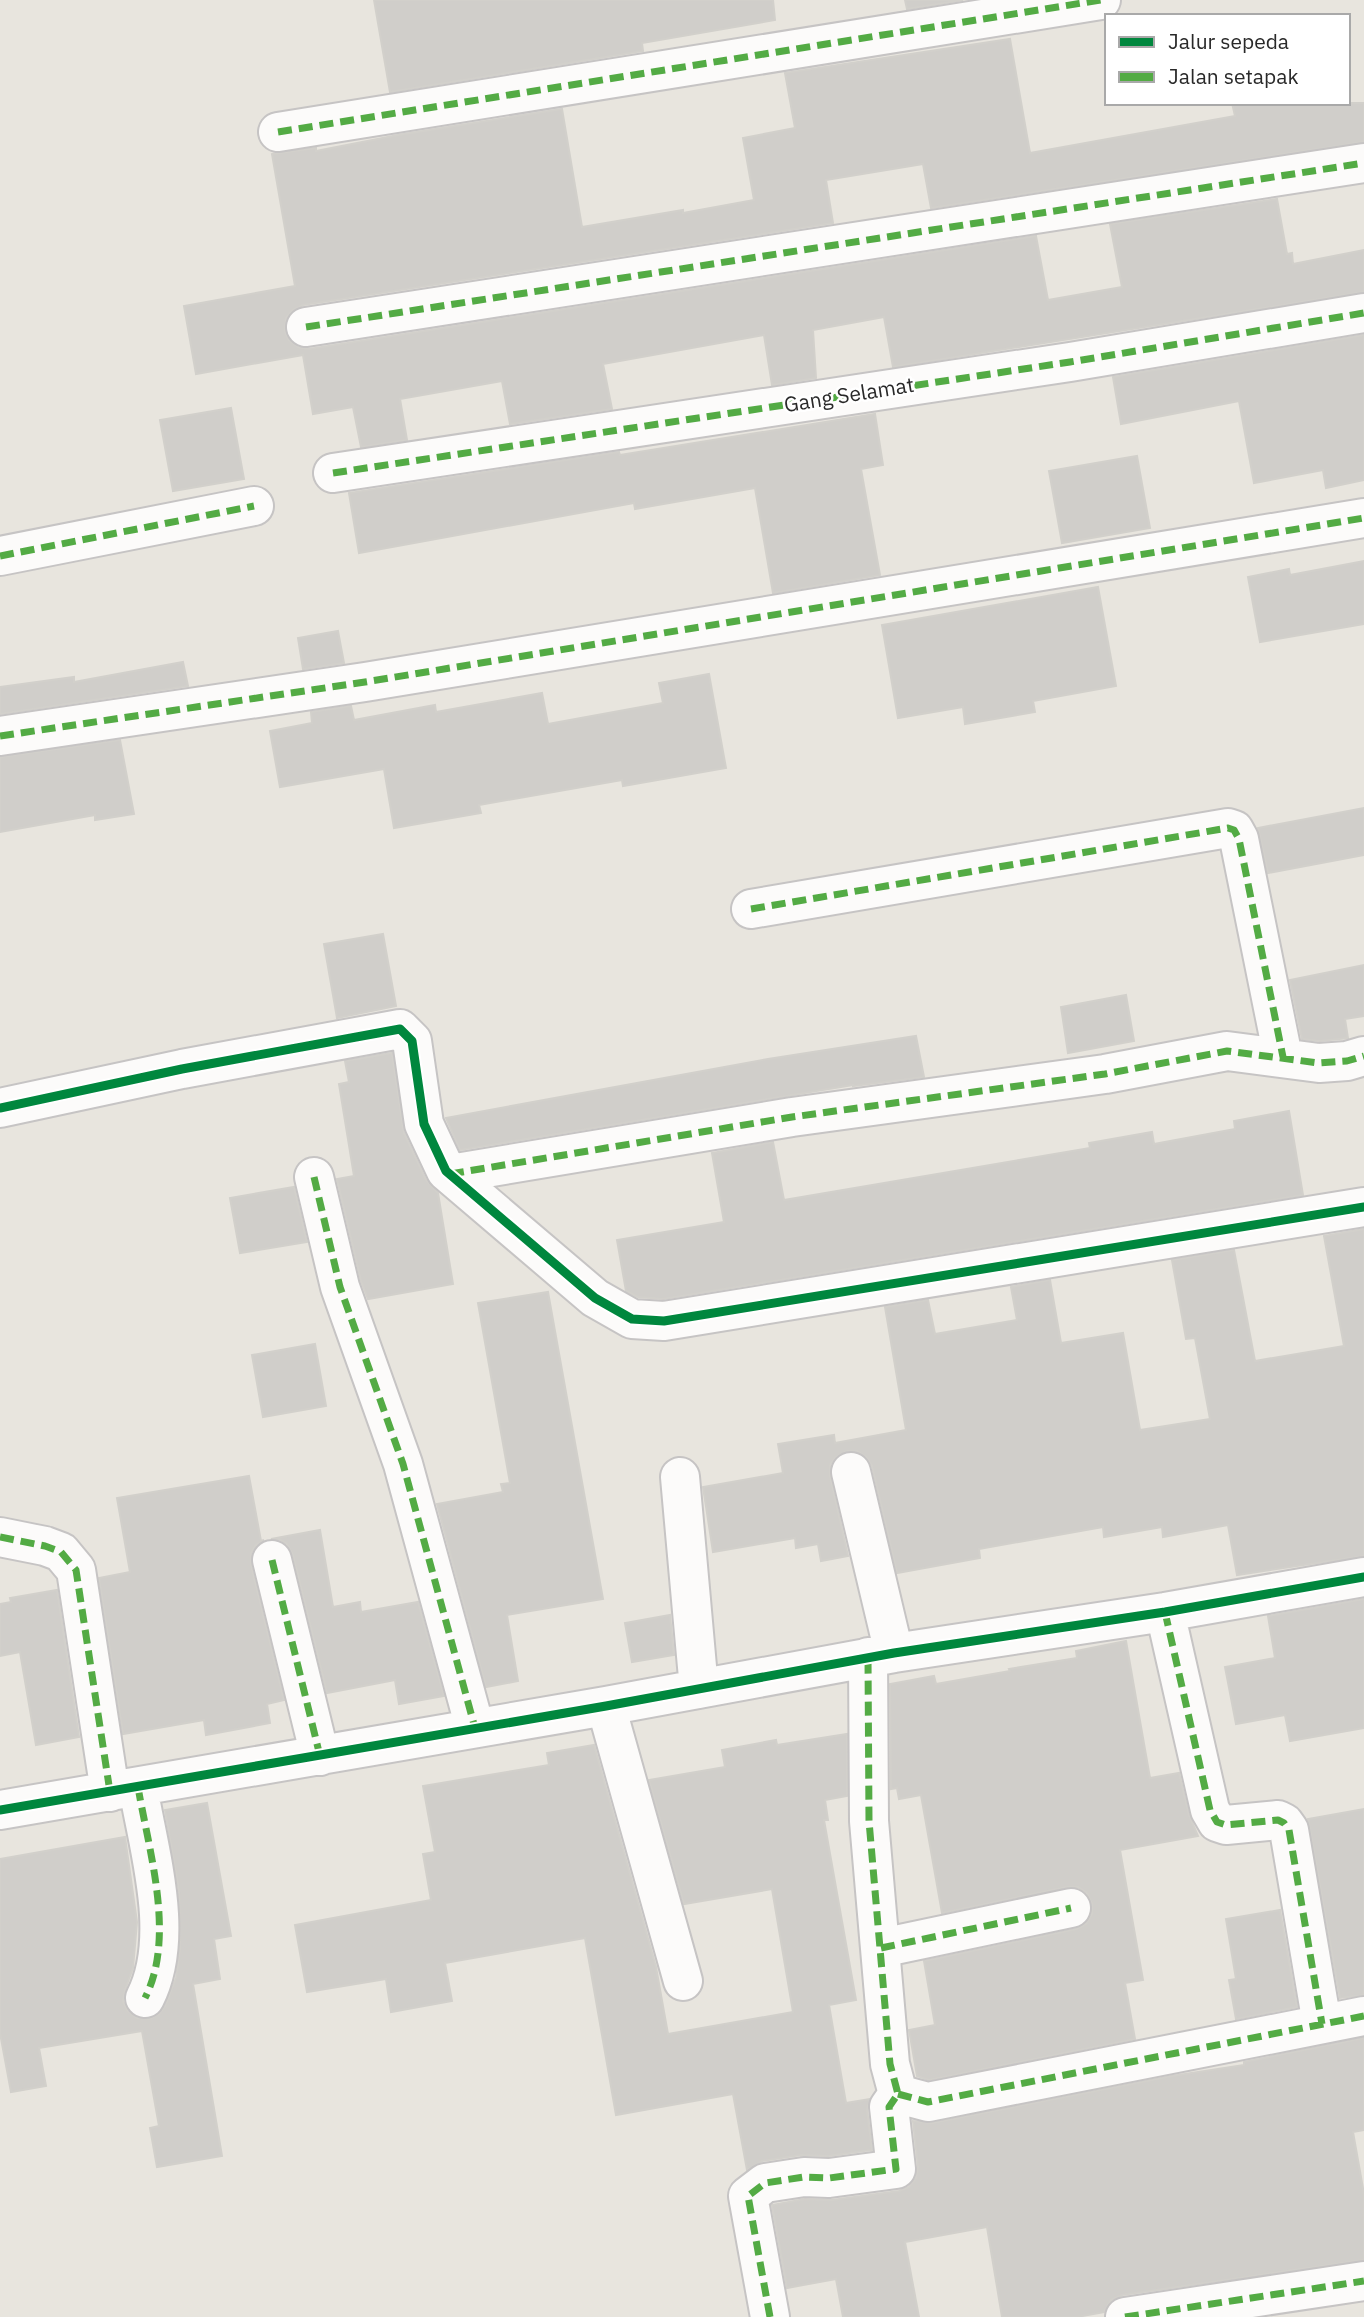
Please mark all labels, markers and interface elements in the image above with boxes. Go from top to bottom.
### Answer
legend [1105,14,1350,105]
text: Jalur sepeda [1168,27,1289,55]
text: Jalan setapak [1168,62,1299,90]
street label: Gang Selamat [782,370,916,418]

